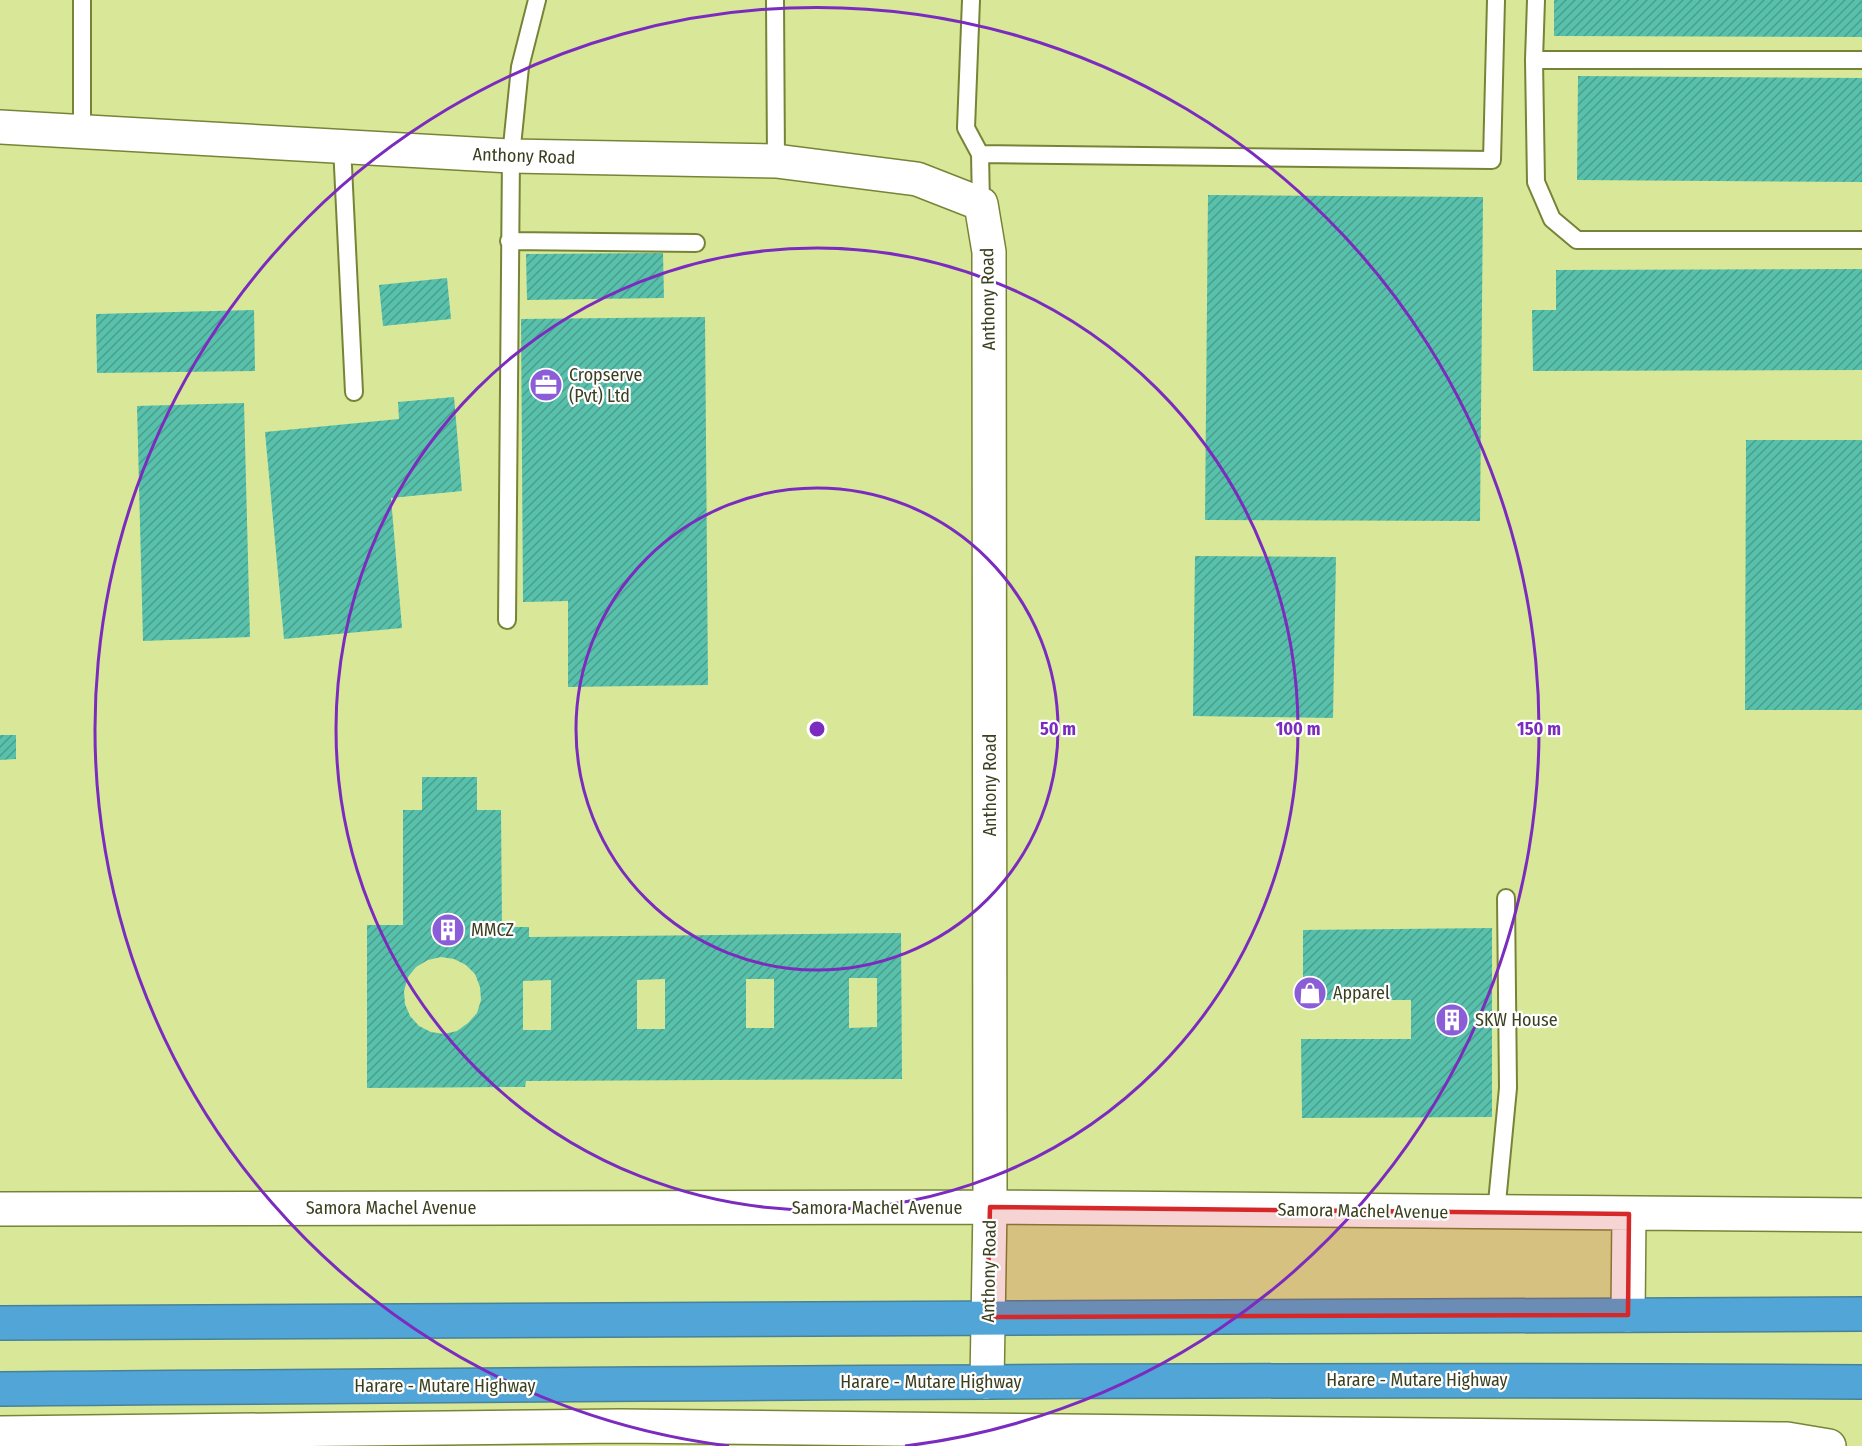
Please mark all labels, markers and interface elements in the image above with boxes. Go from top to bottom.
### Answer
street label: Anthony Road [472,143,576,169]
street label: Anthony Road [976,247,1000,351]
place label: Cropserve (Pvt) Ltd [569,364,642,407]
office icon: Cropserve (Pvt) Ltd [528,367,564,403]
text: 50 m [1040,718,1076,740]
text: 100 m [1276,718,1320,740]
text: 150 m [1517,718,1561,740]
centre of rings [807,719,827,739]
street label: Anthony Road [979,734,1001,836]
building icon: MMCZ [430,912,466,948]
place label: MMCZ [471,919,514,941]
shop icon: Apparel [1292,975,1328,1011]
place label: Apparel [1333,982,1390,1004]
building icon: SKW House [1434,1002,1470,1038]
place label: SKW House [1475,1009,1558,1031]
street label: Samora Machel Avenue [306,1197,476,1219]
street label: Samora Machel Avenue [792,1197,962,1219]
street label: Samora Machel Avenue [1278,1199,1449,1223]
street label: Anthony Road [977,1219,1001,1323]
street label: Harare - Mutare Highway [1326,1369,1508,1391]
street label: Harare - Mutare Highway [840,1371,1022,1393]
street label: Harare - Mutare Highway [354,1375,536,1397]

